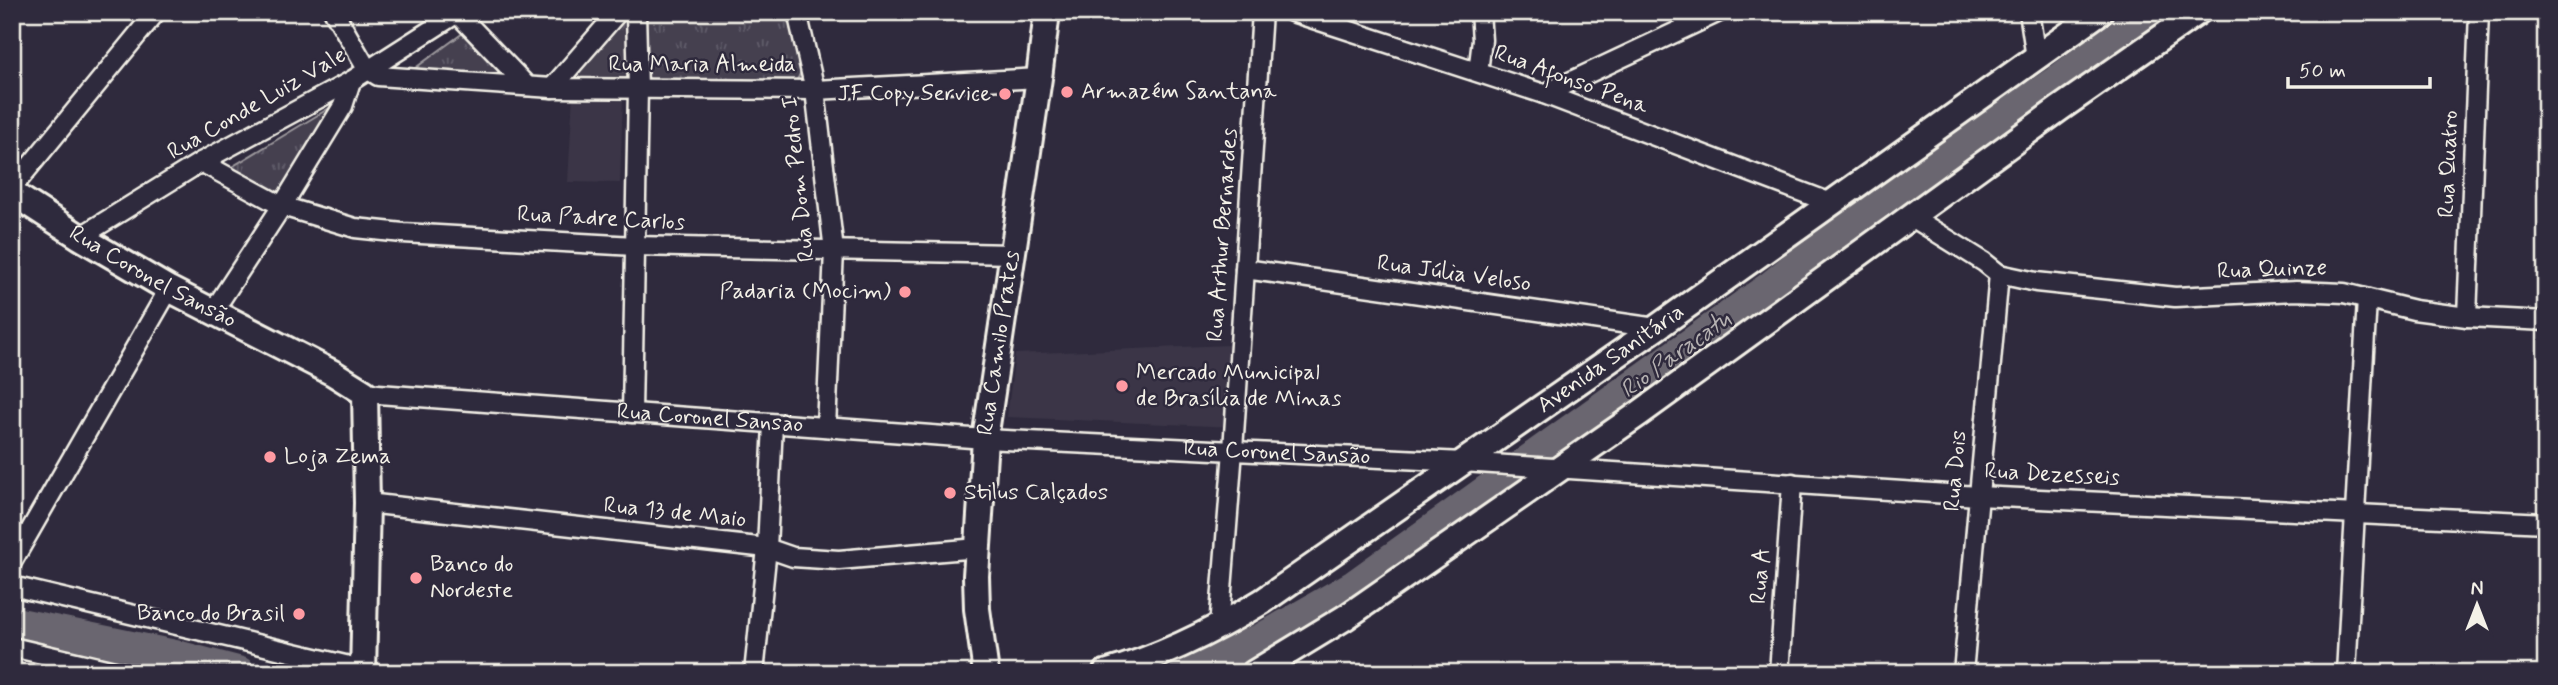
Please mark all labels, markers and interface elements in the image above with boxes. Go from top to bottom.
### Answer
street label: Rua Afonso Pena [1489,38,1652,123]
street label: Rua Conde Luiz Vale [162,41,352,167]
scale bar [2288,46,2430,90]
street label: Rua Maria Almeida [608,50,796,80]
text: 50 m [2299,57,2346,85]
place label: Armazém Santana [1081,77,1277,107]
place label: JF Copy Service [837,79,991,109]
marker: Armazém Santana [1059,84,1075,100]
marker: JF Copy Service [997,86,1013,102]
street label: Rua Dom Pedro I [775,94,823,264]
street label: Rua Quatro [2432,110,2466,218]
street label: Rua Arthur Bernardes [1201,127,1245,343]
street label: Rua Padre Carlos [516,200,686,238]
street label: Rua Coronel Sansão [63,219,241,336]
street label: Rua Júlia Veloso [1375,248,1533,300]
street label: Rua Camilo Prates [971,249,1028,438]
street label: Rua Quinze [2216,253,2328,287]
place label: Padaria (Mocim) [719,277,891,307]
marker: Padaria (Mocim) [897,284,913,300]
street label: Avenida Sanitária [1532,297,1691,421]
water label: Rio Paracatu [1614,304,1738,406]
place label: Mercado Municipal de Brasília de Minas [1136,358,1341,414]
marker: Mercado Municipal de Brasília de Minas [1114,378,1130,394]
street label: Rua Coronel Sansão [616,397,804,440]
street label: Rua Dois [1938,429,1974,513]
street label: Rua Coronel Sansão [1183,434,1371,473]
place label: Loja Zema [284,442,391,472]
marker: Loja Zema [262,449,278,465]
street label: Rua Dezesseis [1983,456,2121,494]
place label: Stilus Calçados [964,478,1108,508]
marker: Stilus Calçados [942,485,958,501]
street label: Rua 13 de Maio [602,491,748,535]
street label: Rua A [1744,547,1778,605]
place label: Banco do Nordeste [430,550,513,606]
marker: Banco do Nordeste [408,570,424,586]
north arrow [2442,570,2512,640]
text: N [2471,577,2483,602]
place label: Banco do Brasil [137,599,285,629]
marker: Banco do Brasil [291,606,307,622]

